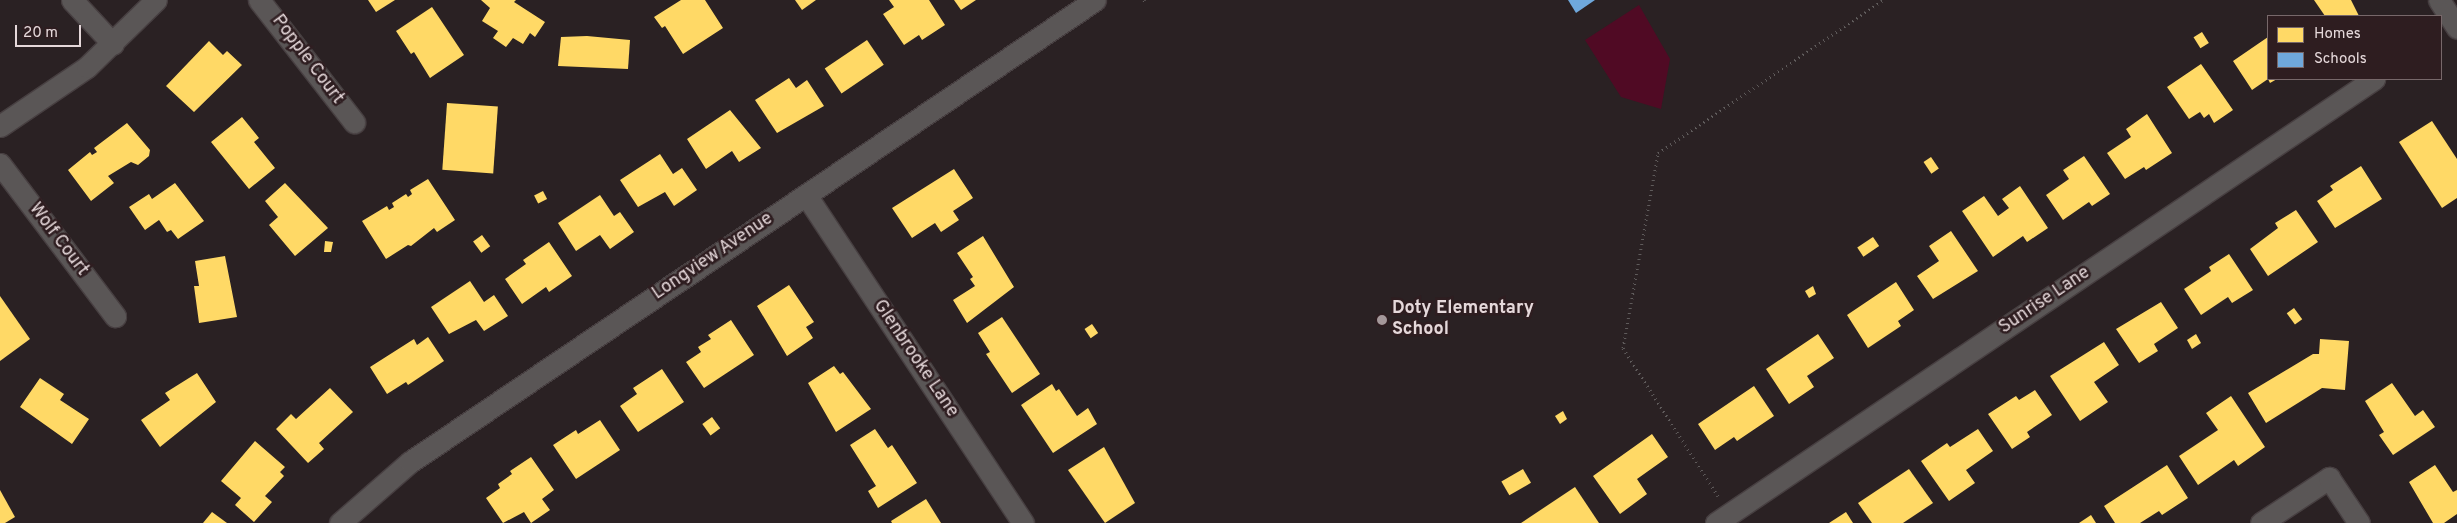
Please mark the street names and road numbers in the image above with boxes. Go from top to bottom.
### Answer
street label: Popple Court [266,11,348,109]
street label: Wolf Court [24,199,92,281]
street label: Longview Avenue [648,209,778,305]
street label: Sunrise Lane [1995,263,2095,339]
street label: Glenbrooke Lane [868,296,962,422]

